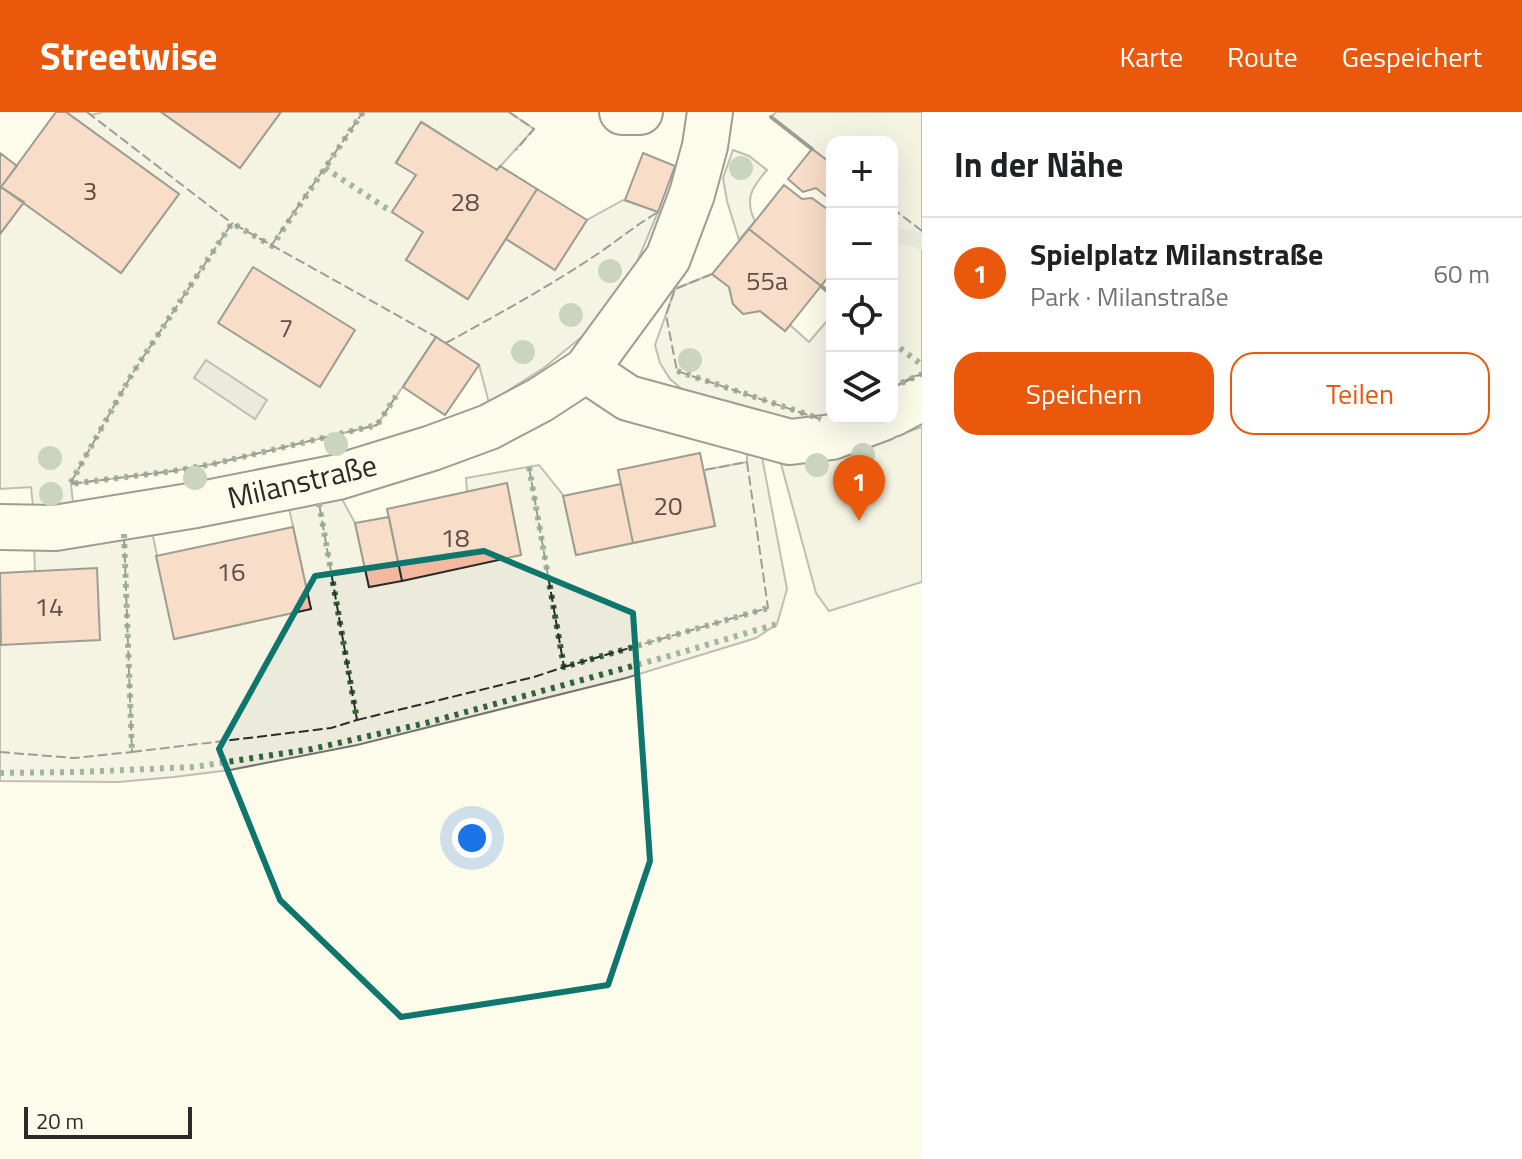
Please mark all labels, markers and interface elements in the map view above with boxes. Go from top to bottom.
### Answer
text: Streetwise [40,27,218,85]
text: Karte [1119,35,1183,78]
text: Route [1227,35,1298,78]
text: Gespeichert [1342,35,1482,78]
map controls [826,136,898,424]
button: + [826,136,898,208]
text: In der Nähe [954,138,1123,190]
house number: 3 [83,171,97,210]
house number: 28 [450,182,480,221]
button: − [826,208,898,280]
text: Spielplatz Milanstraße [1030,231,1323,277]
text: 1 [973,254,987,293]
text: 60 m [1433,254,1490,293]
house number: 55a [746,261,788,300]
text: Park · Milanstraße [1030,277,1229,316]
button: locate [826,280,898,352]
house number: 7 [279,308,293,347]
button: layers [826,352,898,424]
button: Speichern [954,352,1214,435]
button: Teilen [1230,352,1490,435]
street label: Milanstraße [223,441,381,521]
pin: 1 [833,455,885,521]
house number: 20 [653,486,683,525]
house number: 18 [440,518,470,557]
house number: 16 [216,552,246,591]
house number: 14 [34,587,64,626]
your location [452,818,492,858]
scale bar [24,1103,192,1139]
text: 20 m [36,1104,84,1138]

